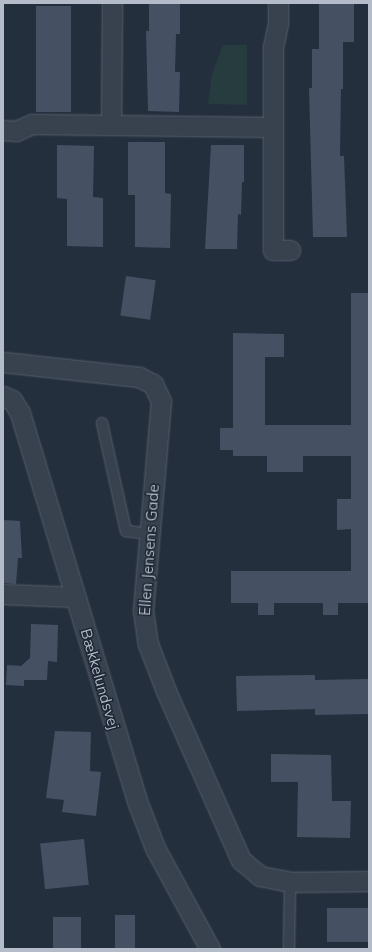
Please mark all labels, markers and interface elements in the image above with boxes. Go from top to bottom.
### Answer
street label: Ellen Jensens Gade [135,484,163,616]
street label: Bækkelundsvej [77,627,123,731]

